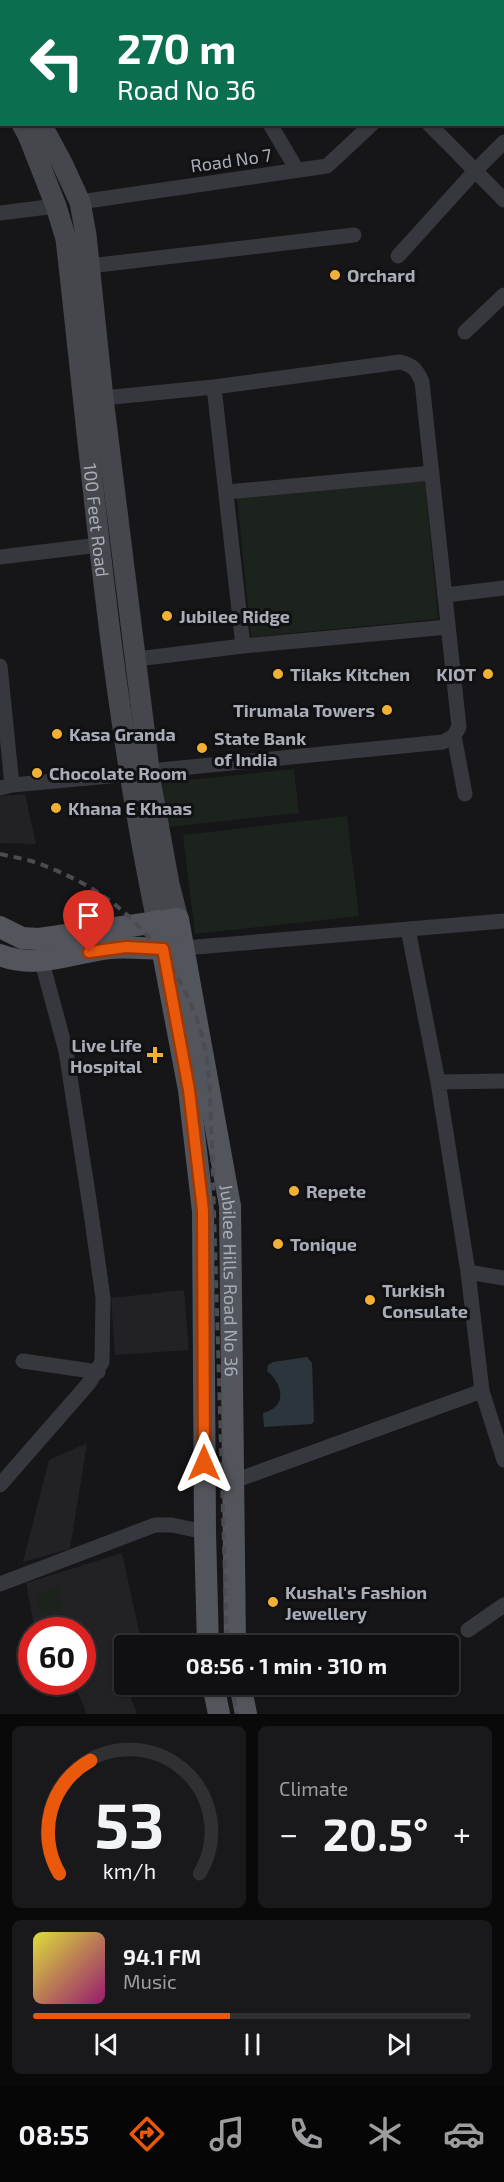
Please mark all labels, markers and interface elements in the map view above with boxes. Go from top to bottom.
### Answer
text: 270 m [117,22,236,72]
icon: left [18,24,96,102]
text: Road No 36 [117,73,256,105]
street label: Road No 7 [189,143,273,177]
place label: Orchard [347,264,416,286]
marker: Orchard [328,268,342,282]
street label: 100 Feet Road [79,462,114,578]
place label: Jubilee Ridge [179,605,290,627]
marker: Jubilee Ridge [160,609,174,623]
place label: Tilaks Kitchen [290,663,410,685]
place label: KIOT [436,663,476,685]
marker: Tilaks Kitchen [271,667,285,681]
marker: KIOT [481,667,495,681]
place label: Tirumala Towers [233,699,375,721]
marker: Tirumala Towers [380,703,394,717]
place label: Kasa Granda [69,723,176,745]
marker: Kasa Granda [50,727,64,741]
place label: State Bank of India [214,727,306,770]
marker: State Bank of India [195,741,209,755]
place label: Chocolate Room [49,762,187,784]
marker: Chocolate Room [30,766,44,780]
place label: Khana E Khaas [68,797,192,819]
marker: Khana E Khaas [49,801,63,815]
pin [63,890,114,952]
icon: arrive [72,899,105,932]
place label: Live Life Hospital [70,1034,142,1077]
marker: Live Life Hospital [146,1046,164,1064]
place label: Repete [306,1180,366,1202]
street label: Jubilee Hills Road No 36 [215,1182,243,1377]
marker: Repete [287,1184,301,1198]
place label: Tonique [290,1233,357,1255]
marker: Tonique [271,1237,285,1251]
place label: Turkish Consulate [382,1279,468,1322]
marker: Turkish Consulate [363,1293,377,1307]
position arrow [172,1431,236,1495]
place label: Kushal's Fashion Jewellery [285,1581,427,1624]
marker: Kushal's Fashion Jewellery [266,1595,280,1609]
speed limit sign: 60 [18,1617,96,1695]
text: 08:56 · 1 min · 310 m [186,1652,387,1678]
text: Climate [279,1776,348,1800]
text: 53 [94,1786,164,1861]
text: 20.5° [323,1806,428,1860]
text: − [279,1813,298,1853]
text: + [453,1813,471,1853]
text: km/h [102,1858,156,1883]
text: 94.1 FM [123,1943,201,1969]
text: Music [123,1969,177,1993]
icon: previous [90,2028,123,2061]
icon: pause [236,2028,269,2061]
icon: next [382,2028,415,2061]
icon: directions [126,2113,168,2155]
icon: music [206,2113,248,2155]
icon: phone [285,2113,327,2155]
icon: climate [364,2113,406,2155]
icon: car [443,2113,485,2155]
text: 08:55 [19,2118,89,2150]

